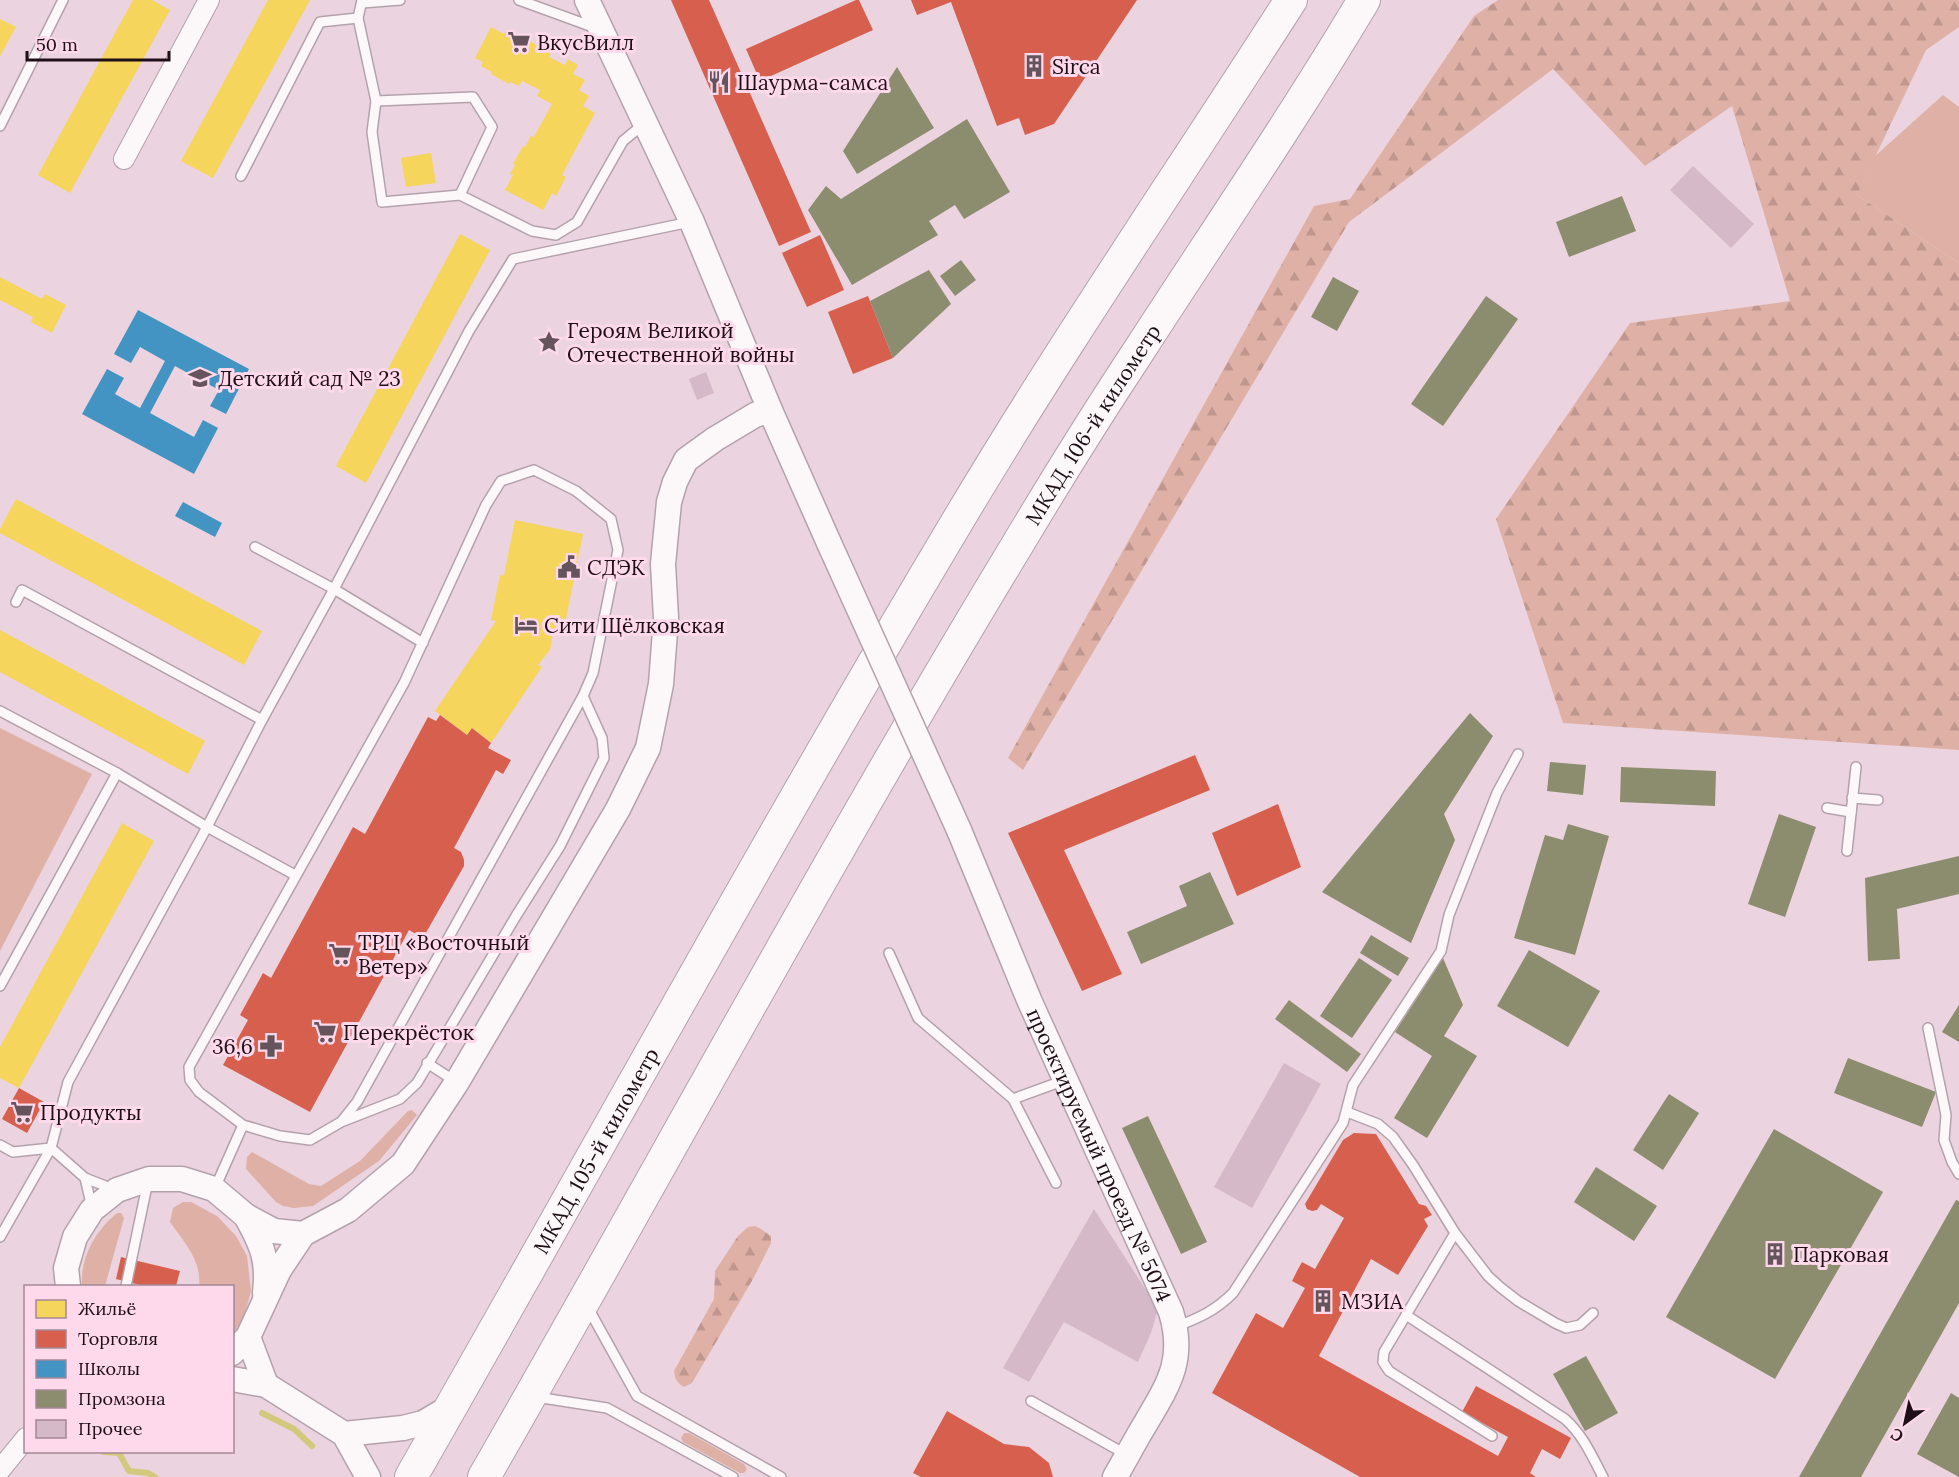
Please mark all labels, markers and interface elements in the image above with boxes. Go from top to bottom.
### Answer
scale bar [27,24,170,62]
supermarket icon: ВкусВилл [506,29,532,55]
place label: ВкусВилл [537,29,634,56]
text: 50 m [36,33,78,56]
building icon: Sirca [1021,53,1047,79]
place label: Sirca [1052,53,1101,80]
restaurant icon: Шаурма-самса [706,69,732,95]
place label: Шаурма-самса [737,69,888,96]
place label: Героям Великой Отечественной войны [567,317,794,368]
street label: МКАД, 106-й километр [1019,319,1166,530]
place icon: Героям Великой Отечественной войны [536,329,562,355]
school or university icon: Детский сад № 23 [187,365,213,391]
place label: Детский сад № 23 [218,365,401,392]
public building icon: СДЭК [556,554,582,580]
place label: СДЭК [587,554,646,581]
hotel icon: Сити Щёлковская [513,612,539,638]
place label: Сити Щёлковская [544,612,725,639]
place label: ТРЦ «Восточный Ветер» [358,929,529,980]
supermarket icon: ТРЦ «Восточный Ветер» [327,941,353,967]
street label: проектируемый проезд № 5074 [1021,1004,1178,1306]
supermarket icon: Перекрёсток [312,1019,338,1045]
place label: Перекрёсток [343,1019,475,1046]
place label: 36,6 [212,1033,253,1060]
pharmacy icon: 36,6 [258,1033,284,1059]
street label: МКАД, 105-й километр [527,1043,665,1258]
supermarket icon: Продукты [9,1099,35,1125]
place label: Продукты [40,1099,142,1126]
building icon: Парковая [1762,1241,1788,1267]
place label: Парковая [1793,1241,1889,1268]
legend [24,1285,234,1453]
building icon: МЗИА [1310,1288,1336,1314]
place label: МЗИА [1341,1288,1404,1315]
text: Жильё [78,1297,136,1320]
text: Торговля [78,1327,158,1350]
text: Школы [78,1357,140,1380]
text: Промзона [78,1387,166,1410]
north arrow [1875,1393,1935,1453]
text: Прочее [78,1417,143,1440]
text: С [1887,1424,1907,1447]

